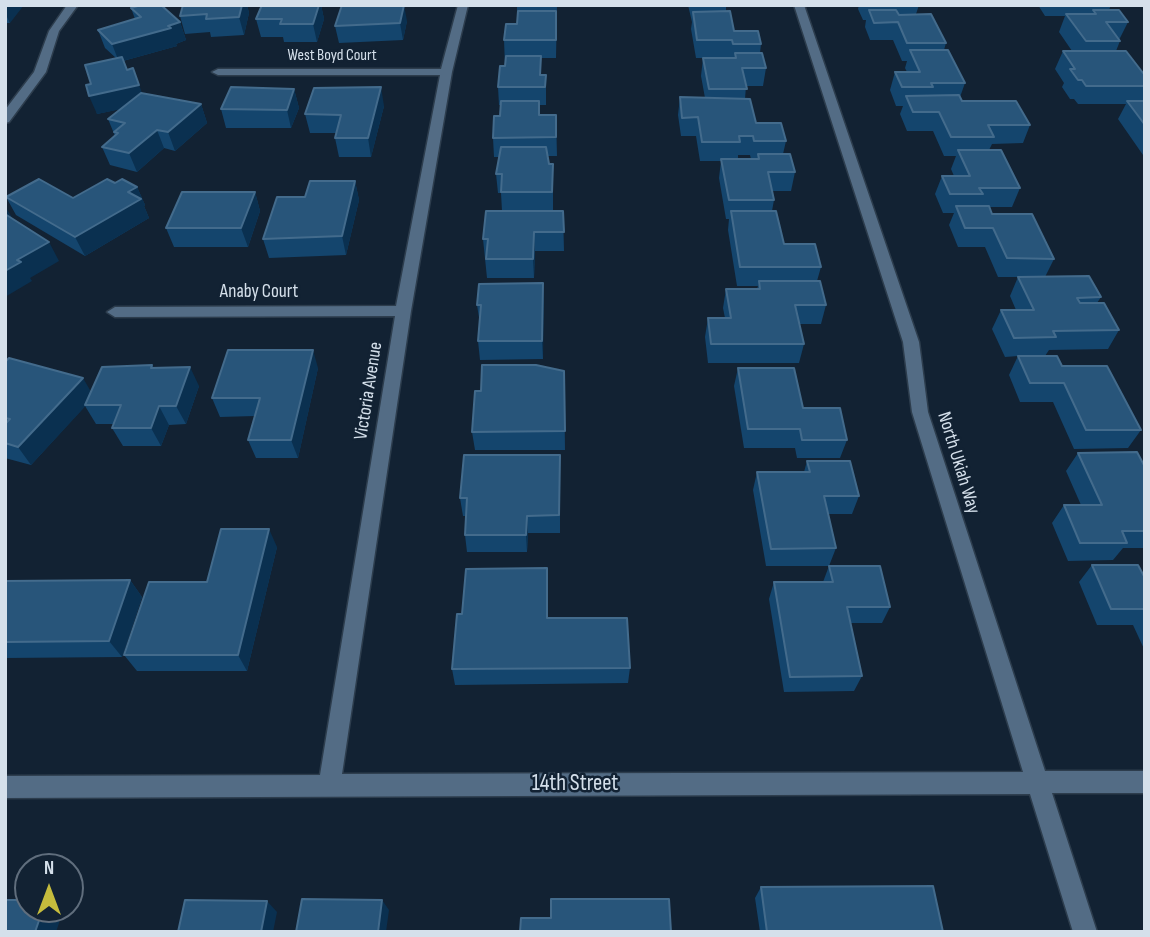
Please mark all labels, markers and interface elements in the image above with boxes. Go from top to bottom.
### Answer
street label: West Boyd Court [287,46,377,66]
street label: Anaby Court [220,281,298,303]
street label: Victoria Avenue [350,340,388,442]
street label: North Ukiah Way [932,409,984,517]
street label: 14th Street [532,770,618,798]
north arrow [14,853,84,923]
text: N [44,857,54,880]

